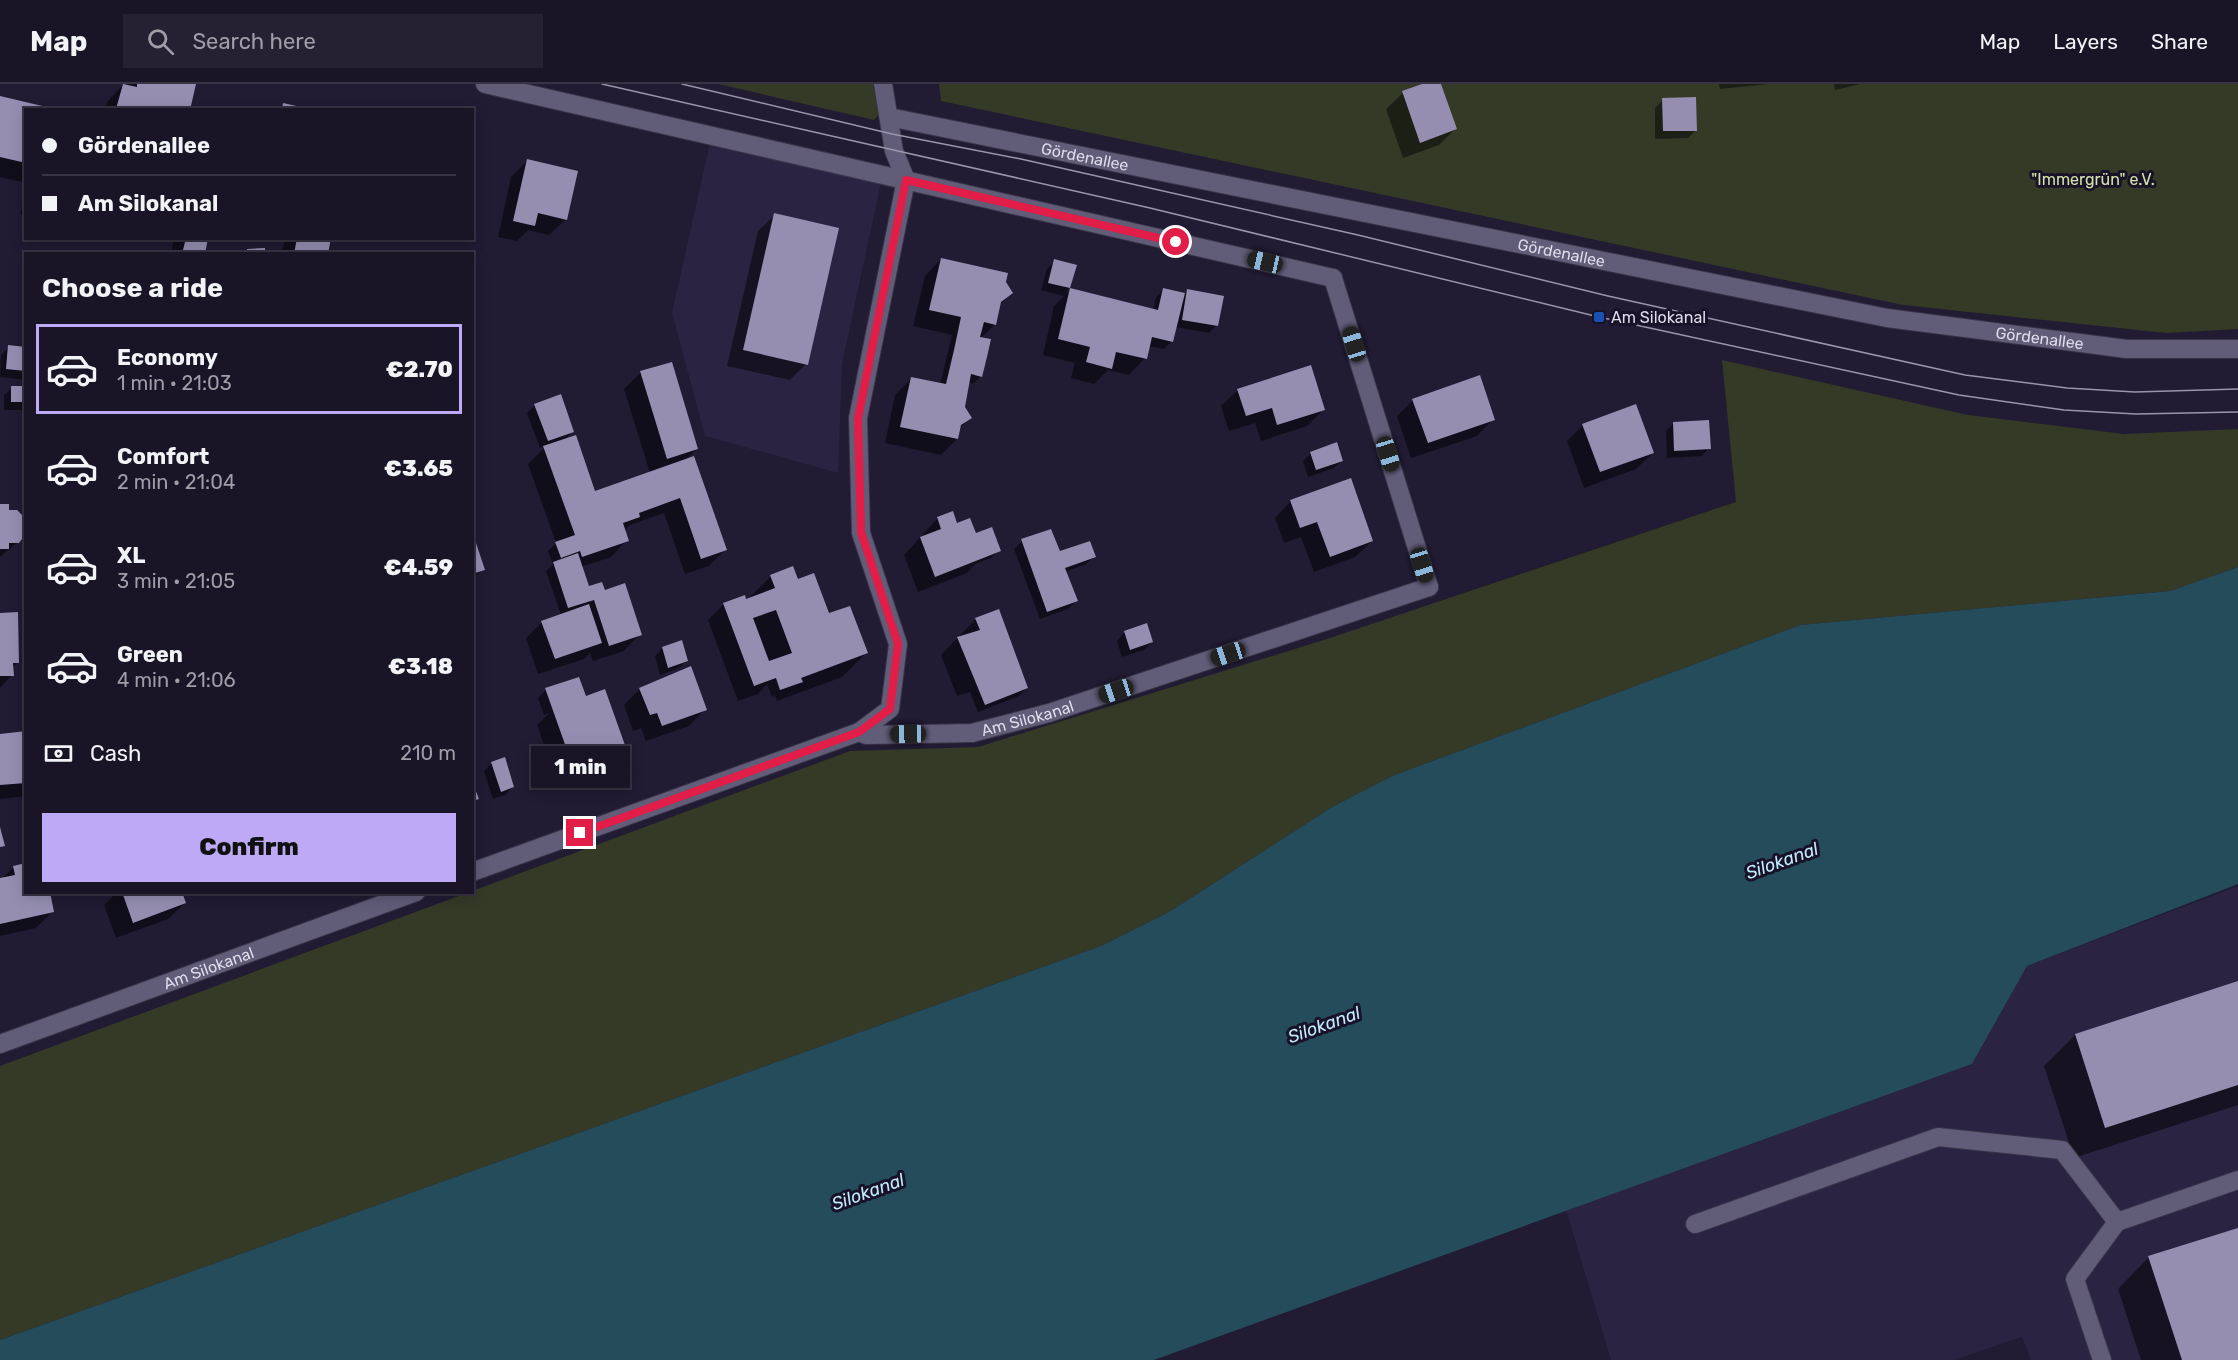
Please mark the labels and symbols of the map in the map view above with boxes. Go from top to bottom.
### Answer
street label: Gördenallee [1040,139,1130,175]
park label: "Immergrün" e.V. [2031,170,2155,189]
route start [1162,228,1189,255]
street label: Gördenallee [1516,235,1607,271]
car [1245,249,1285,275]
place label: Am Silokanal [1611,308,1706,327]
marker: Am Silokanal [1592,310,1606,324]
street label: Gördenallee [1994,323,2085,353]
car [1340,324,1368,364]
car [1374,434,1402,474]
car [1408,545,1436,585]
car [1208,640,1248,668]
car [1096,677,1136,705]
street label: Am Silokanal [979,696,1076,740]
car [890,725,926,743]
callout: 1 min [530,746,630,788]
route end [566,819,593,846]
water label: Silokanal [1743,837,1822,884]
street label: Am Silokanal [161,943,257,994]
water label: Silokanal [1285,1001,1364,1048]
water label: Silokanal [829,1168,908,1215]

